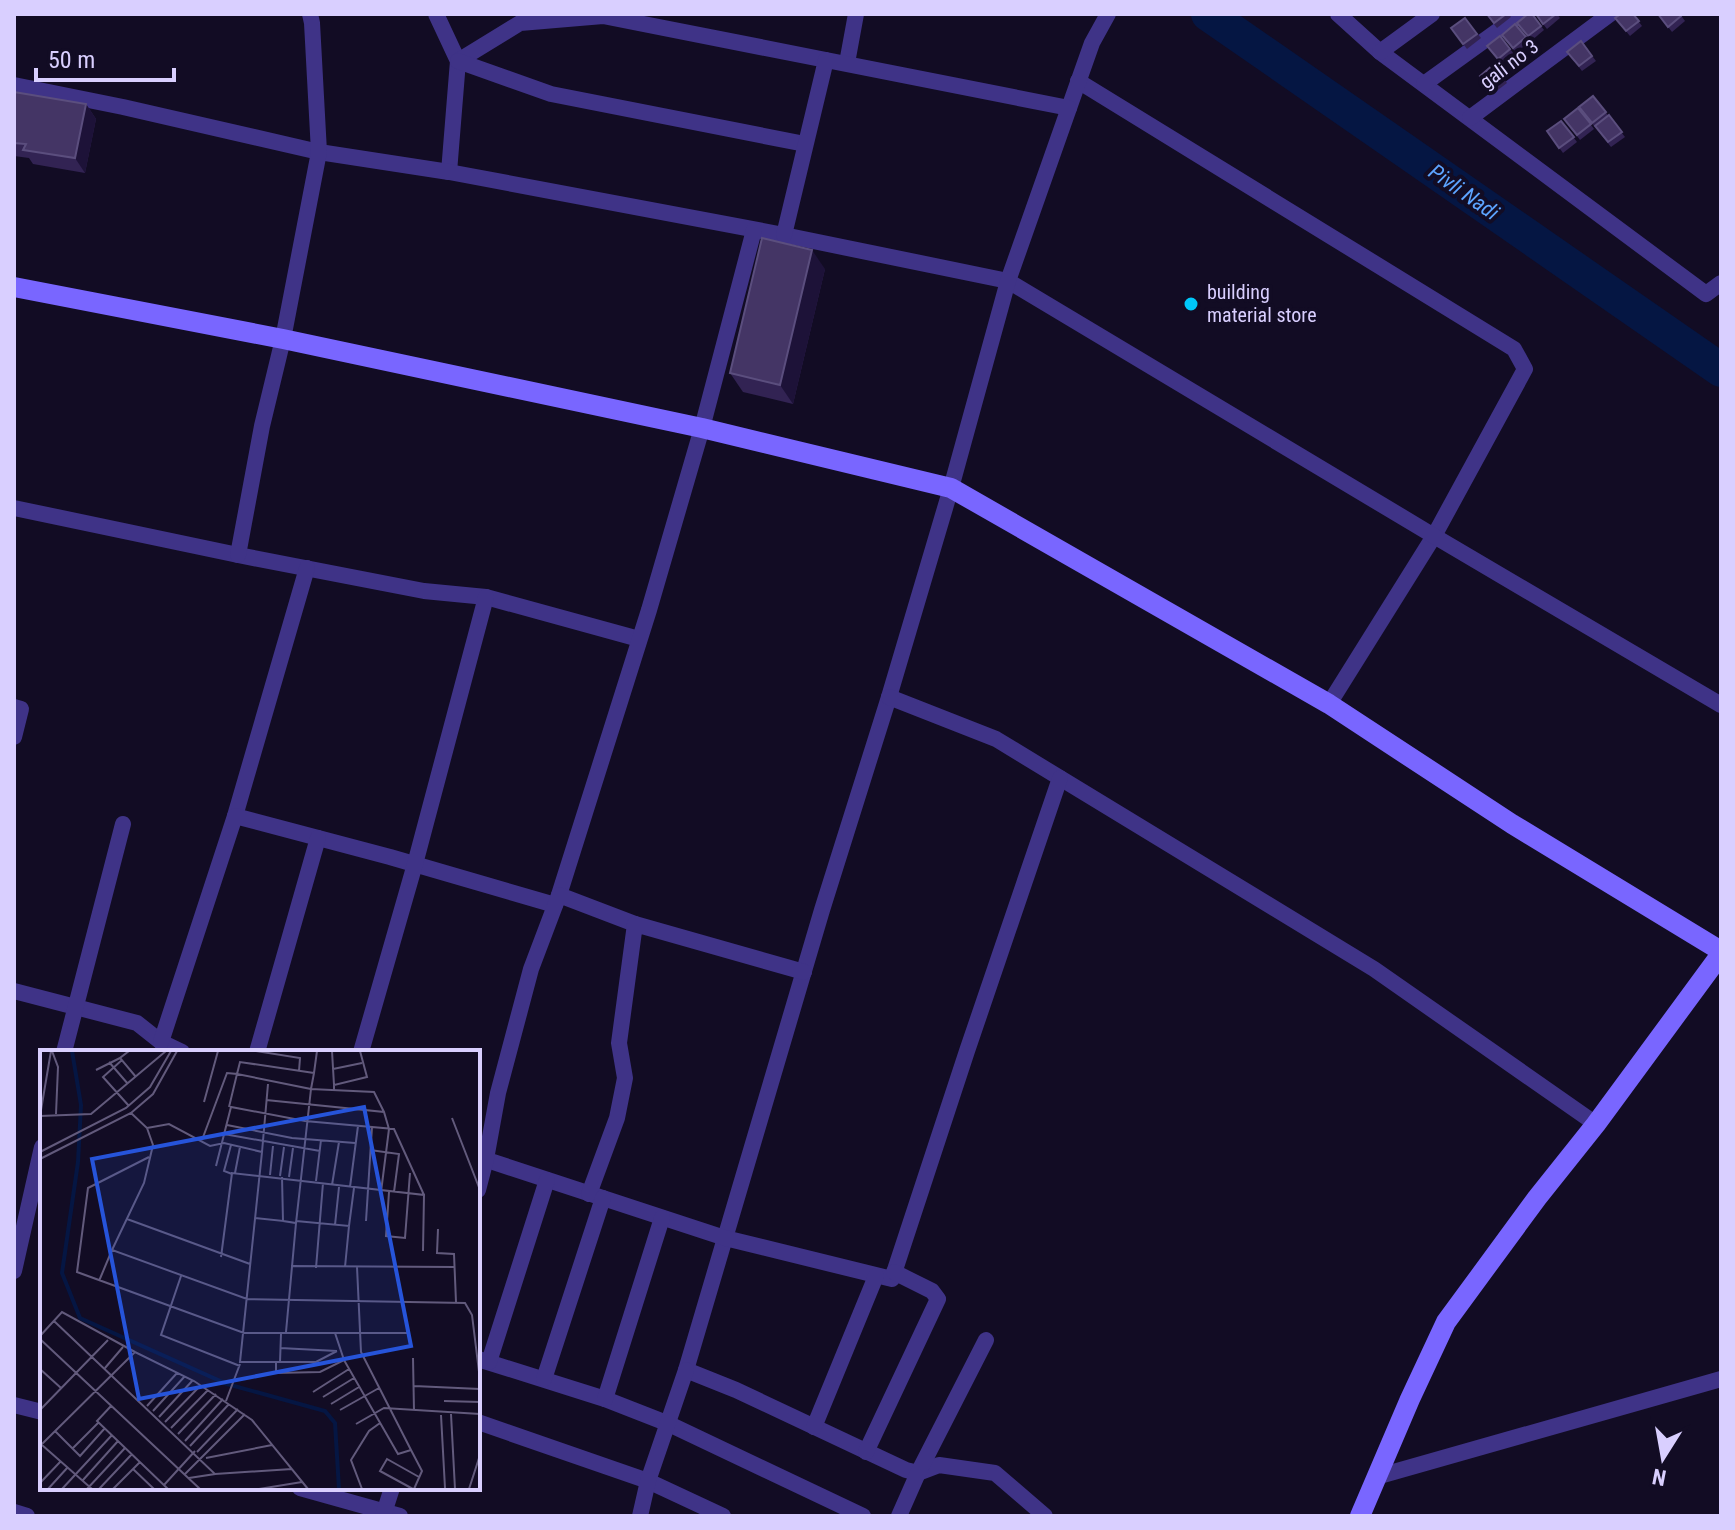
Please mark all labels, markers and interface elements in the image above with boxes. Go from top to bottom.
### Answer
scale bar [36,32,174,82]
street label: gali no 3 [1475,34,1543,94]
text: 50 m [48,46,95,74]
water label: Pivli Nadi [1424,159,1504,225]
place label: building material store [1207,280,1317,327]
marker: building material store [1182,295,1200,313]
inset map [40,1050,480,1490]
north arrow [1623,1418,1703,1498]
text: N [1650,1464,1668,1491]

